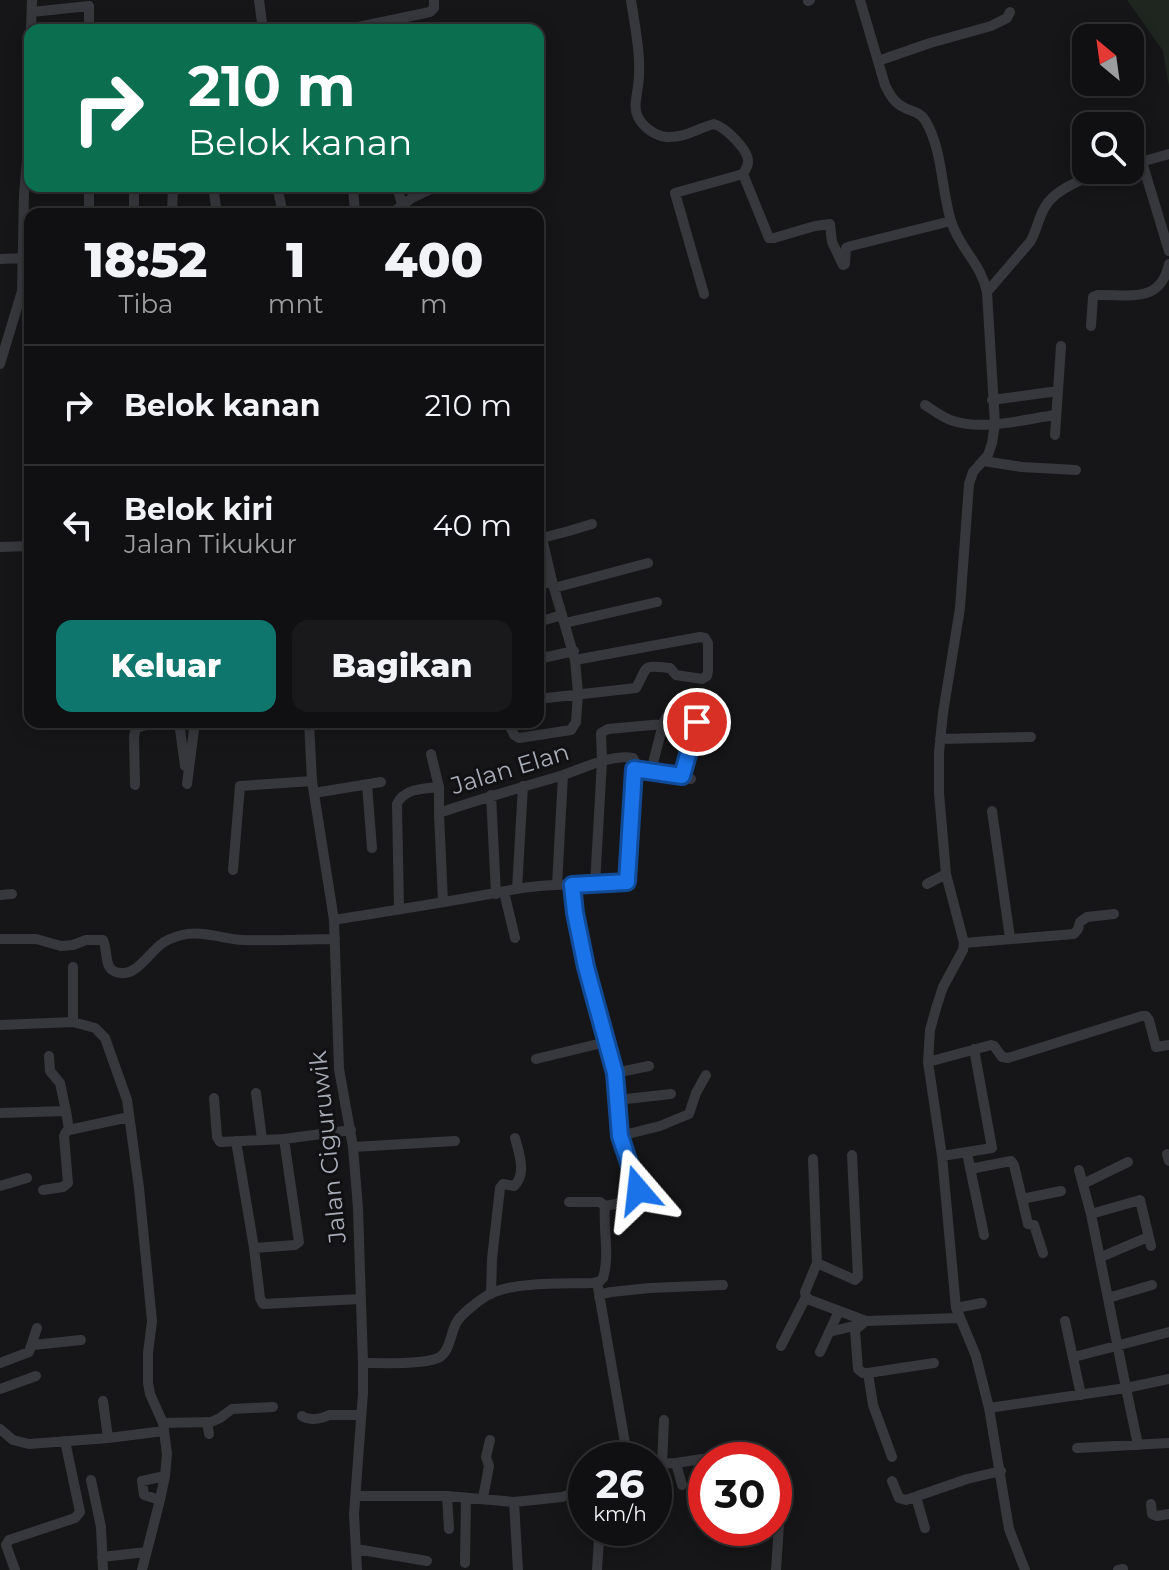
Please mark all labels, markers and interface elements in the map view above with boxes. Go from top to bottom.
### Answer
north arrow [1072,24,1144,96]
map controls [1072,24,1144,184]
text: 210 m [188,52,356,120]
icon: right [56,56,160,160]
button: search [1072,112,1144,184]
text: Belok kanan [188,120,412,164]
text: 18:52 [85,231,207,289]
text: 1 [286,231,305,289]
text: 400 [384,231,483,289]
text: Tiba [119,288,173,320]
text: mnt [268,288,324,320]
text: m [420,288,448,320]
icon: right [56,383,100,427]
text: Belok kanan [124,387,321,424]
text: 210 m [425,387,512,424]
text: Belok kiri [124,491,273,528]
icon: left [56,503,100,547]
text: 40 m [433,507,512,544]
text: Jalan Tikukur [124,528,297,560]
button: Keluar [56,620,276,712]
button: Bagikan [292,620,512,712]
pin [663,688,731,756]
icon: arrive [675,700,719,744]
street label: Jalan Elan [446,737,573,801]
street label: Jalan Ciguruwik [303,1049,352,1246]
position arrow [596,1148,680,1232]
speed limit sign: 30 [688,1442,792,1546]
text: 26 [595,1459,645,1508]
text: km/h [593,1502,647,1526]

